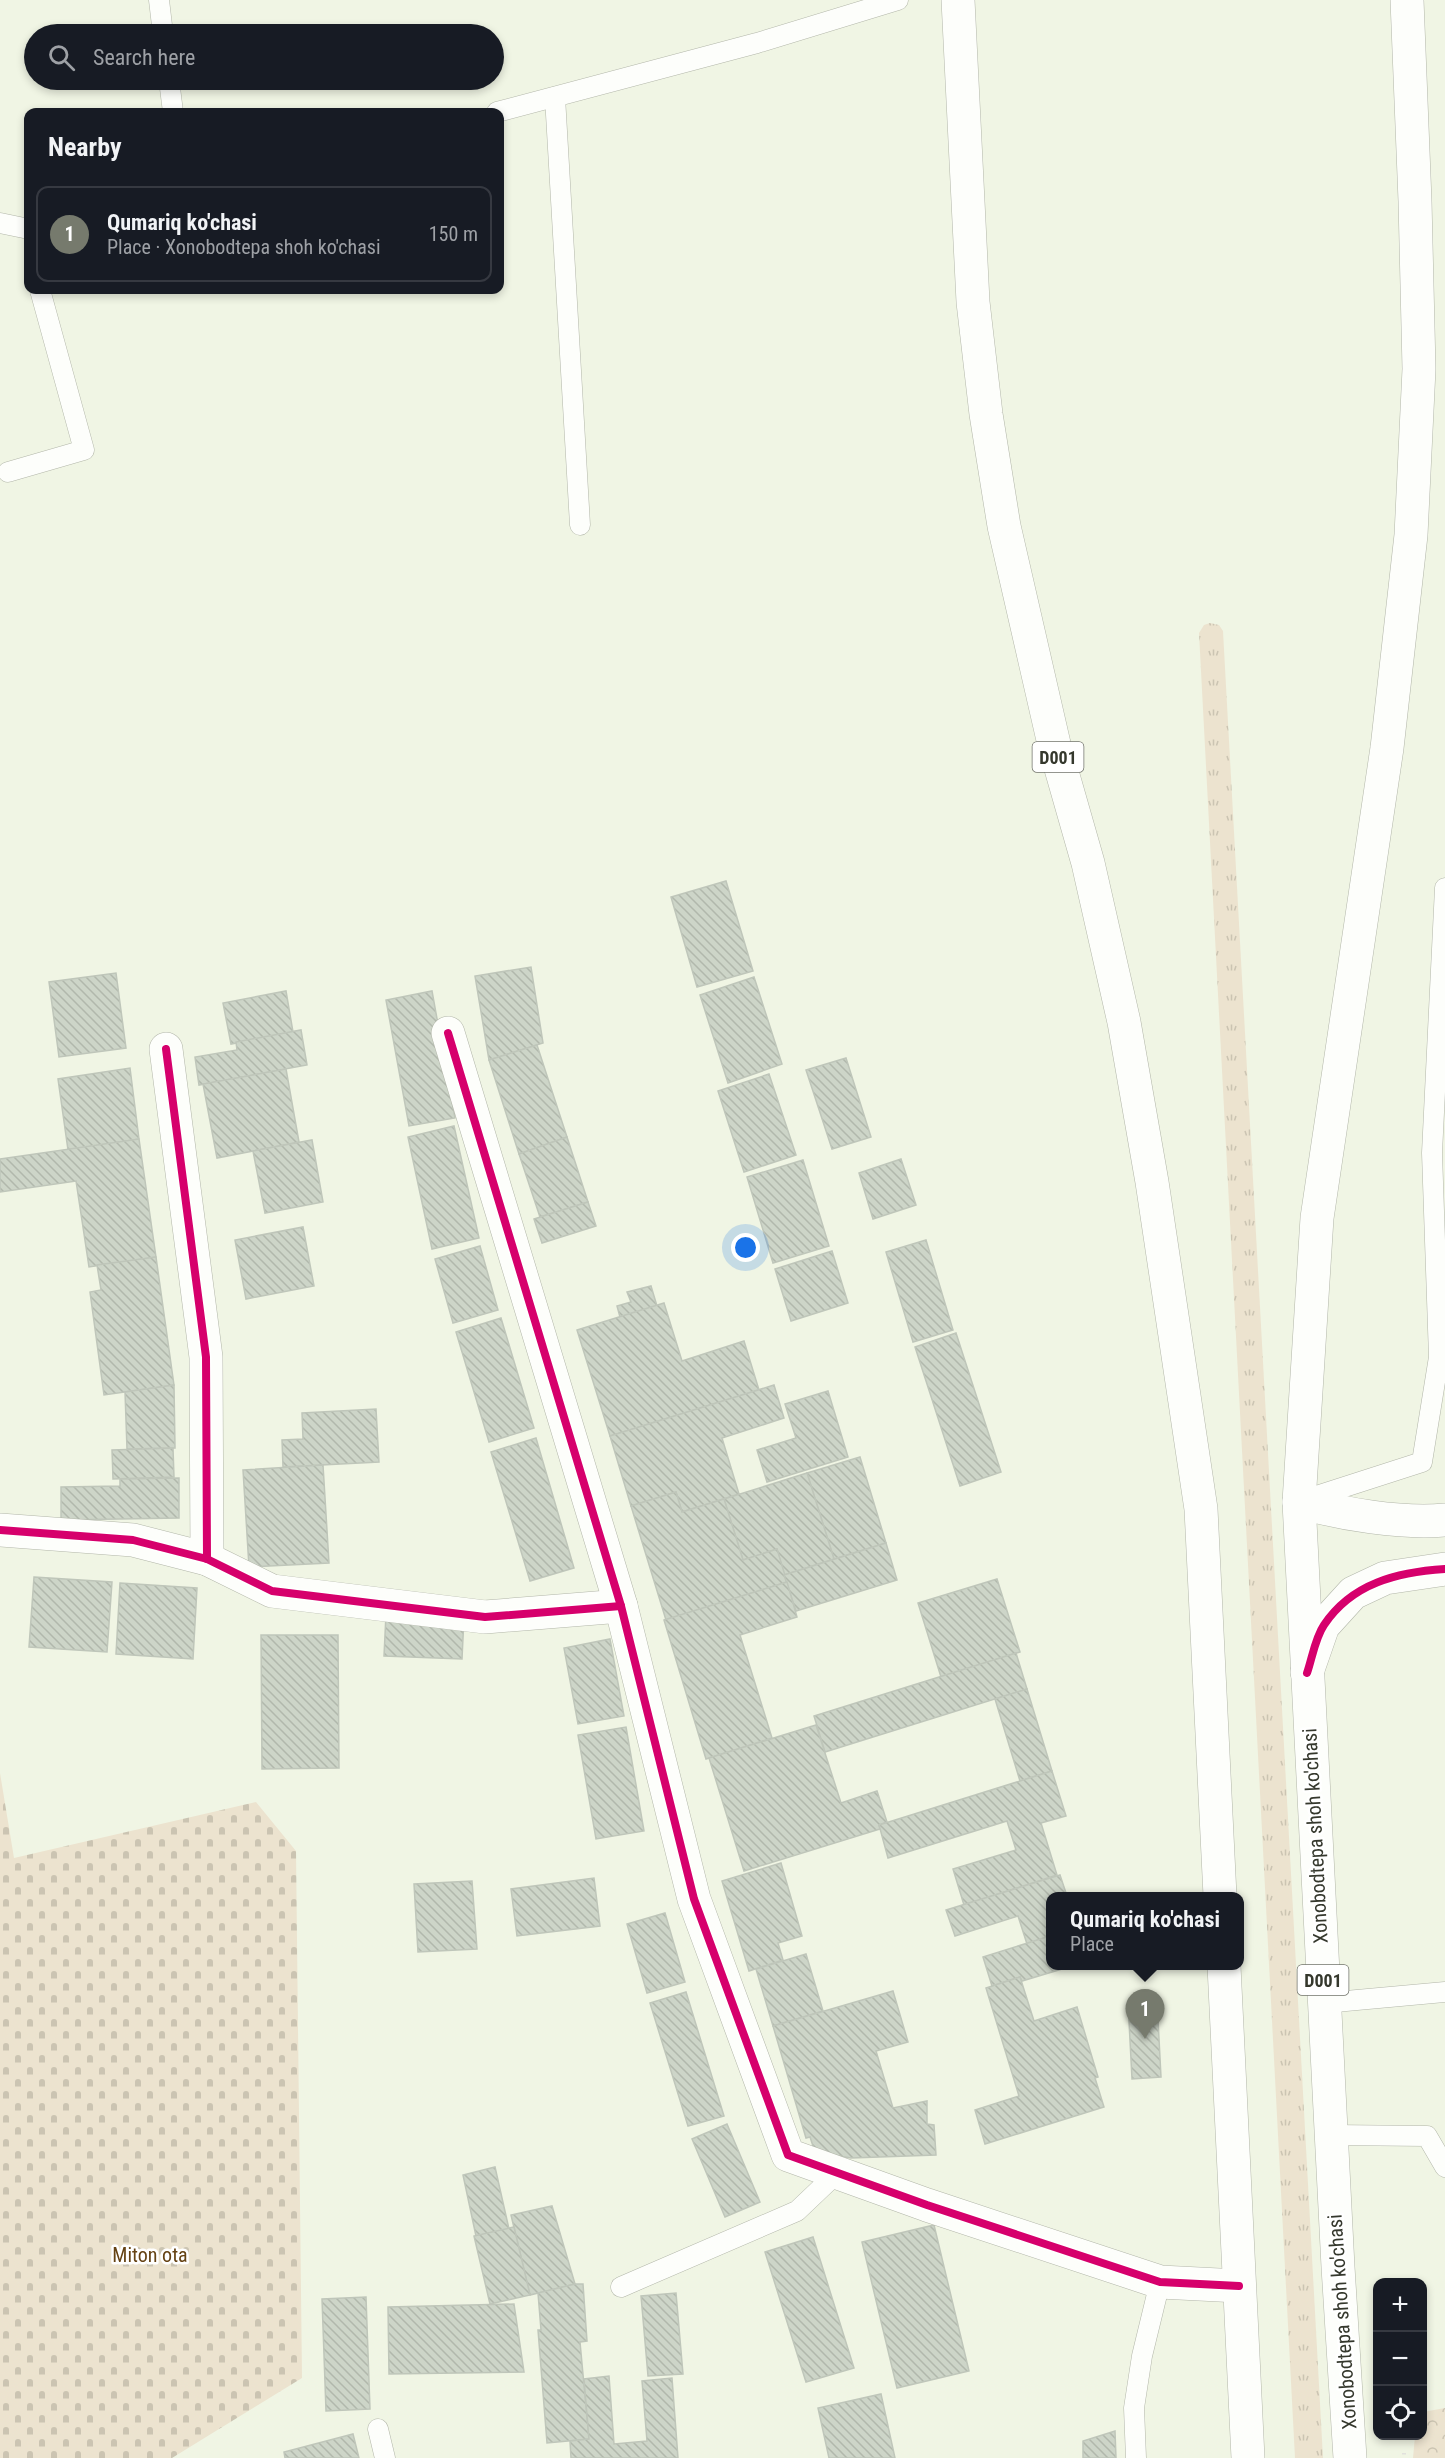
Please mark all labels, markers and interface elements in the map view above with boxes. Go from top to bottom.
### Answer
search box [24,24,504,90]
icon: search [45,41,78,74]
text: Search here [93,45,195,70]
text: Nearby [48,132,122,162]
text: Qumariq ko'chasi [107,210,257,235]
text: 1 [64,222,75,246]
text: 150 m [429,222,478,246]
text: Place · Xonobodtepa shoh ko'chasi [107,235,381,259]
road number: D001 [1032,742,1084,772]
your location [731,1233,760,1262]
street label: Xonobodtepa shoh ko'chasi [1297,1728,1333,1944]
popup [1046,1892,1244,1970]
text: Qumariq ko'chasi [1070,1907,1220,1932]
text: Place [1070,1932,1114,1956]
road number: D001 [1298,1965,1348,1995]
pin: 1 [1126,1990,1164,2039]
street label: Xonobodtepa shoh ko'chasi [1323,2214,1361,2430]
park label: Miton ota [112,2243,188,2267]
map controls [1373,2278,1427,2440]
button: + [1373,2278,1427,2332]
button: − [1373,2332,1427,2386]
button: locate [1373,2386,1427,2440]

